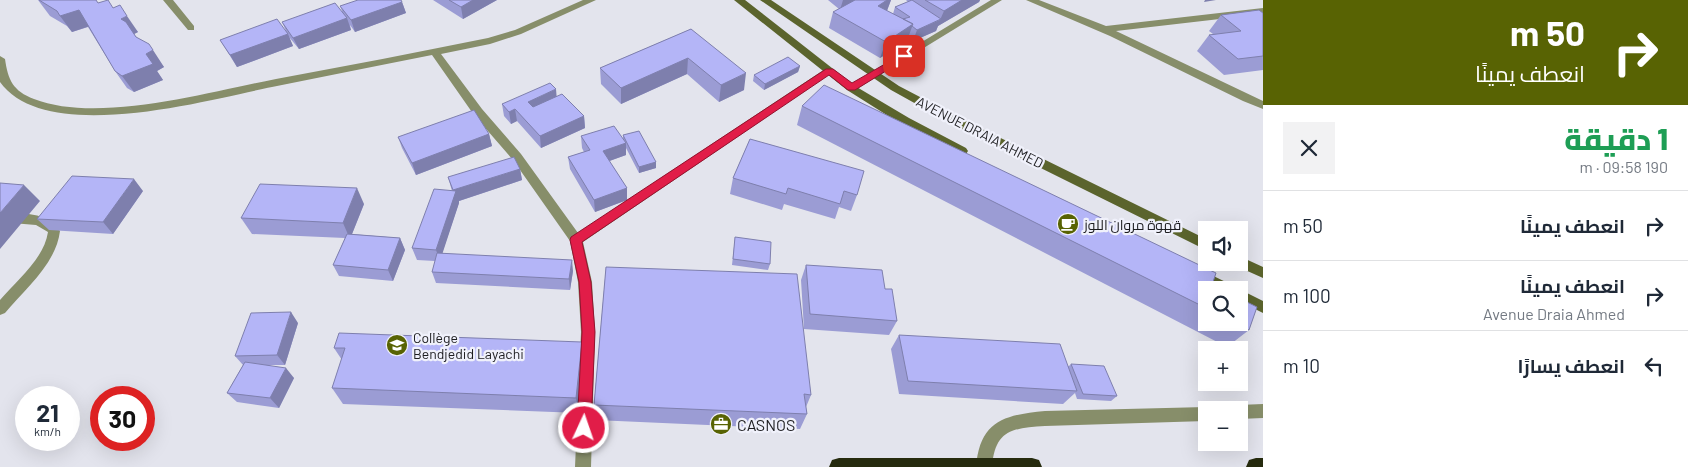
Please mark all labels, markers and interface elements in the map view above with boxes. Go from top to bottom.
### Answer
text: 50 m [1510,11,1585,53]
icon: right [1603,20,1668,85]
pin [883,35,925,77]
icon: arrive [890,42,918,70]
text: انعطف يمينًا [1475,60,1585,86]
street label: AVENUE DRAIA AHMED [914,93,1046,171]
text: 1 دقيقة [1564,120,1668,156]
button: close [1283,122,1335,174]
text: 190 m · 09:58 [1579,157,1668,176]
cafe icon: قهوة مروان اللوز [1056,212,1080,236]
icon: right [1640,212,1668,240]
text: 50 m [1283,214,1323,237]
text: انعطف يمينًا [1520,214,1625,237]
place label: قهوة مروان اللوز [1083,216,1181,233]
map controls [1198,221,1248,451]
button: sound [1198,221,1248,271]
text: انعطف يمينًا [1520,274,1625,297]
button: search [1198,281,1248,331]
icon: right [1640,282,1668,310]
text: 100 m [1283,284,1331,307]
text: Avenue Draia Ahmed [1483,304,1625,323]
place label: Collège Bendjedid Layachi [413,329,524,362]
school or university icon: Collège Bendjedid Layachi [385,333,409,357]
button: + [1198,341,1248,391]
icon: left [1640,352,1668,380]
text: 10 m [1283,354,1320,377]
text: انعطف يسارًا [1518,354,1625,377]
speed limit sign: 30 [90,386,155,451]
text: 21 [36,397,59,427]
position arrow [557,401,609,453]
button: − [1198,401,1248,451]
office icon: CASNOS [709,412,733,436]
place label: CASNOS [737,415,795,434]
text: km/h [34,424,61,438]

